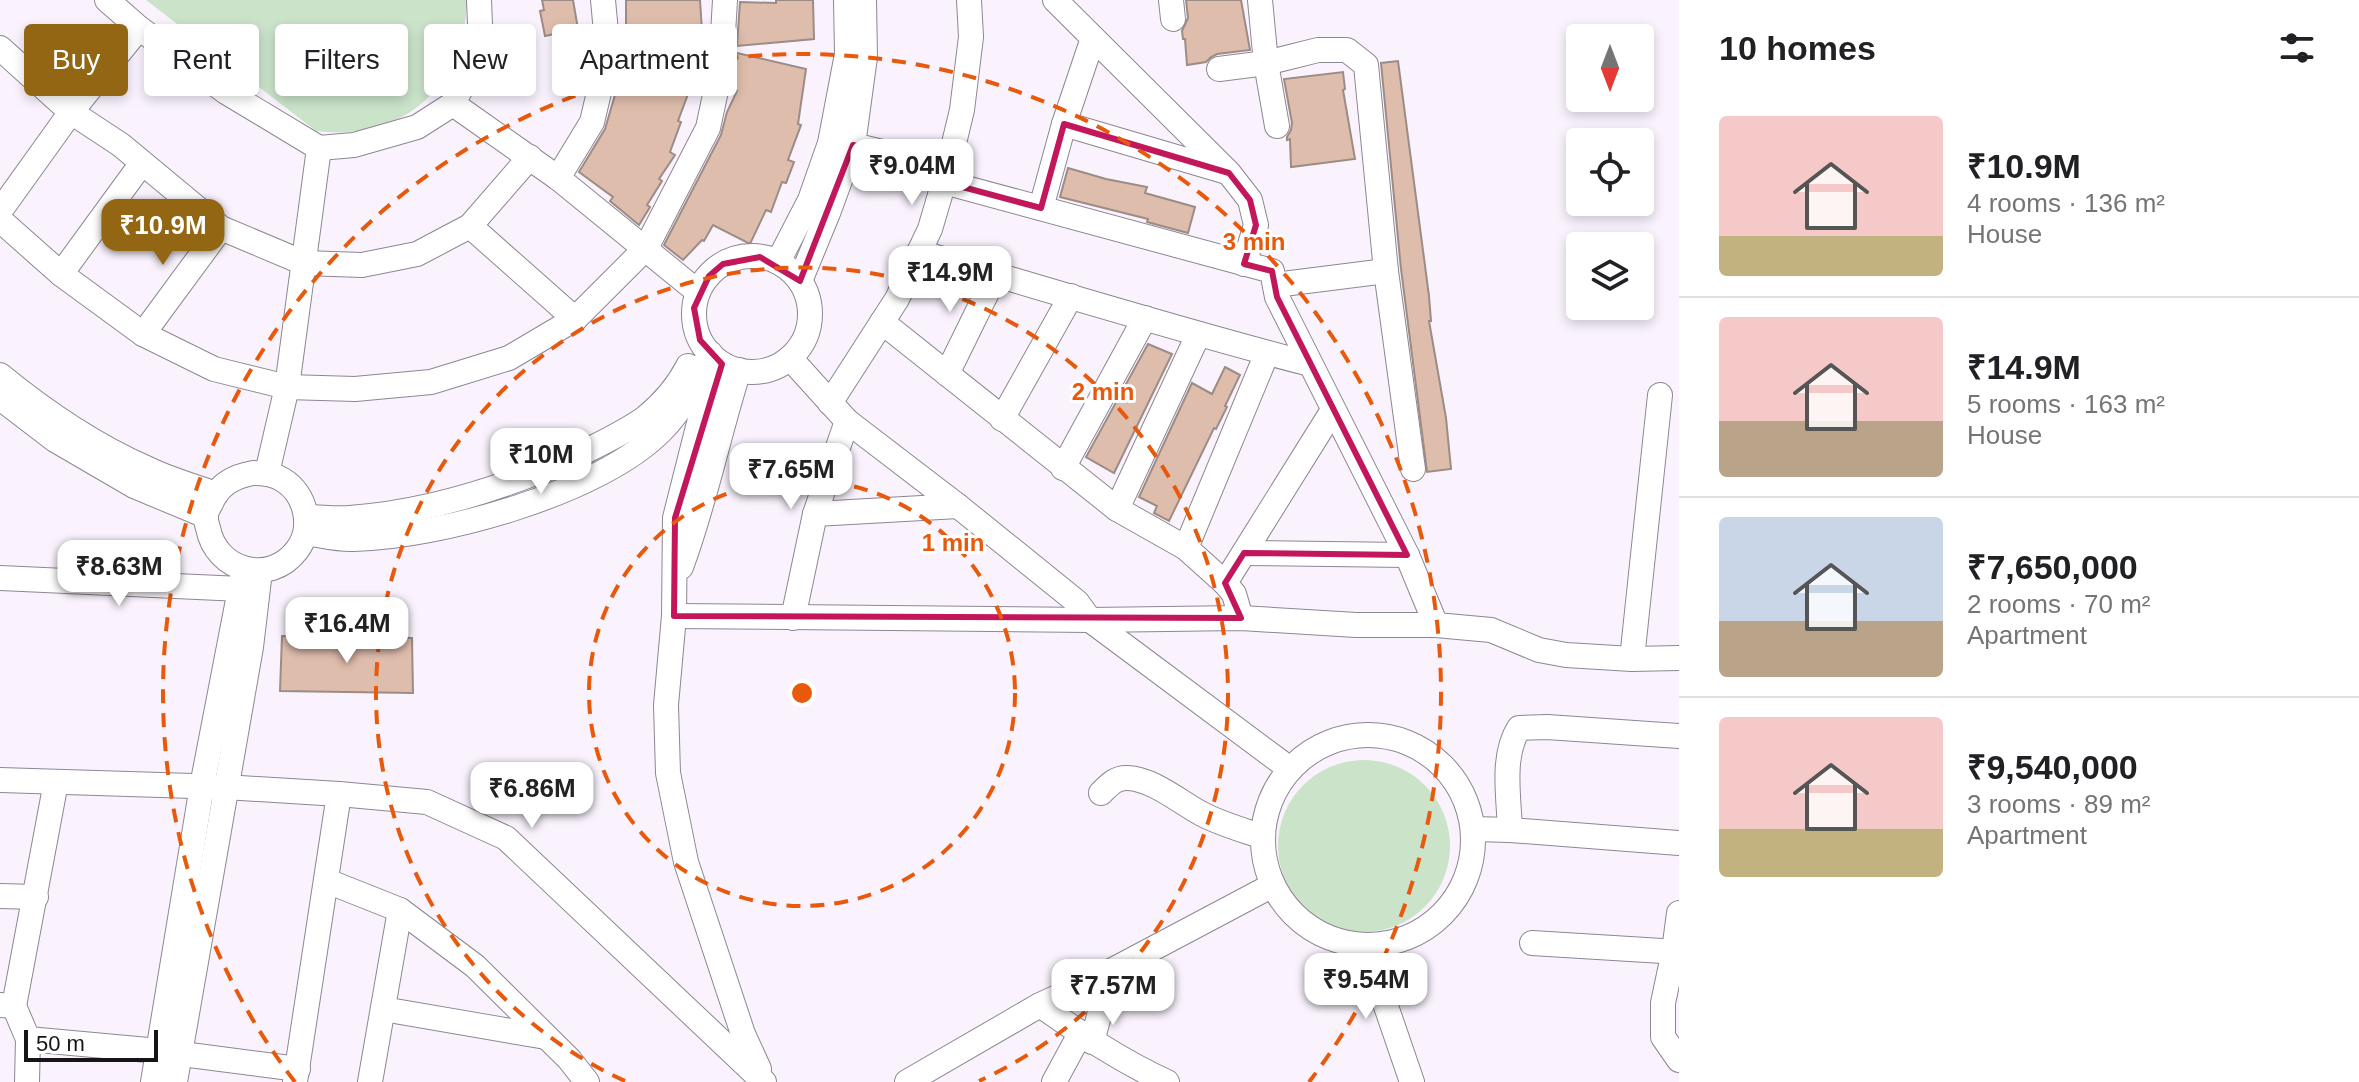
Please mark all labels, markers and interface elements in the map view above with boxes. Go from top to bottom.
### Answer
chip: Buy [24,24,128,96]
chip: Rent [144,24,259,96]
chip: Filters [275,24,408,96]
chip: New [424,24,536,96]
chip: Apartment [552,24,737,96]
north arrow [1566,24,1654,112]
map controls [1566,24,1654,320]
icon: filters [2275,26,2319,70]
text: 10 homes [1719,29,1876,67]
button: locate [1566,128,1654,216]
pin: ₹9.04M [847,139,977,207]
text: ₹10.9M [1967,147,2081,185]
icon: home [1783,148,1879,244]
text: ₹9.04M [868,150,956,180]
text: 4 rooms · 136 m² [1967,188,2165,218]
pin: ₹10.9M [98,199,228,267]
text: ₹10.9M [119,210,207,240]
text: House [1967,219,2042,249]
text: 3 min [1223,228,1285,255]
button: layers [1566,232,1654,320]
pin: ₹14.9M [885,246,1015,314]
text: ₹14.9M [906,257,994,287]
text: ₹14.9M [1967,348,2081,386]
icon: home [1783,349,1879,445]
text: 2 min [1072,378,1134,405]
text: 5 rooms · 163 m² [1967,389,2165,419]
text: House [1967,420,2042,450]
pin: ₹10M [494,428,588,496]
text: ₹10M [508,439,574,469]
pin: ₹7.65M [726,443,856,511]
text: ₹7.65M [747,454,835,484]
text: 1 min [922,529,984,556]
pin: ₹8.63M [54,540,184,608]
text: ₹7,650,000 [1967,548,2138,586]
icon: home [1783,549,1879,645]
text: ₹8.63M [75,551,163,581]
text: 2 rooms · 70 m² [1967,589,2151,619]
pin: ₹16.4M [282,597,412,665]
text: ₹16.4M [303,608,391,638]
text: Apartment [1967,620,2087,650]
centre of rings [788,679,816,707]
text: ₹9,540,000 [1967,748,2138,786]
icon: home [1783,749,1879,845]
pin: ₹6.86M [467,762,597,830]
text: ₹6.86M [488,773,576,803]
text: 3 rooms · 89 m² [1967,789,2151,819]
text: Apartment [1967,820,2087,850]
pin: ₹9.54M [1301,953,1431,1021]
pin: ₹7.57M [1048,959,1178,1027]
text: ₹9.54M [1322,964,1410,994]
text: ₹7.57M [1069,970,1157,1000]
scale bar [24,1026,158,1062]
text: 50 m [36,1031,85,1056]

